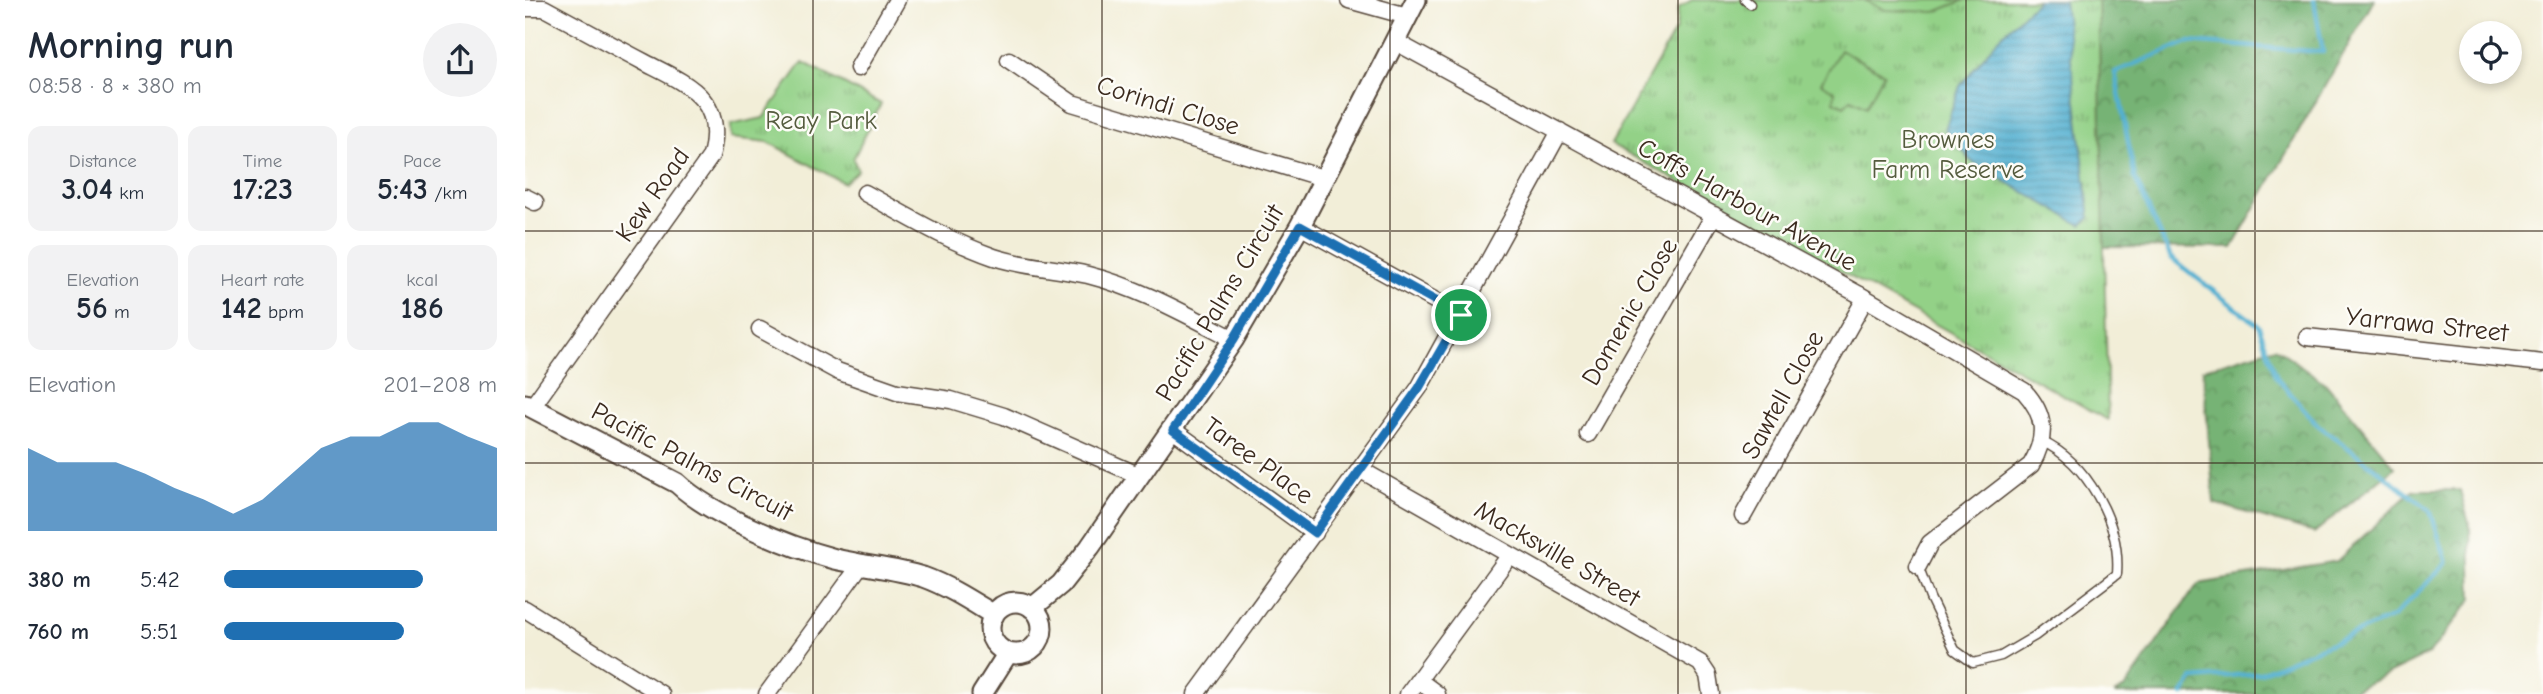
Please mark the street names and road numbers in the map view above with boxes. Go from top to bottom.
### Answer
street label: Corindi Close [1093,70,1243,142]
street label: Coffs Harbour Avenue [1632,132,1862,278]
street label: Kew Road [610,142,696,248]
street label: Pacific Palms Circuit [1149,198,1291,407]
street label: Domenic Close [1576,233,1684,391]
street label: Yarrawa Street [2344,302,2511,349]
street label: Sawtell Close [1735,326,1831,464]
street label: Pacific Palms Circuit [586,396,799,529]
street label: Taree Place [1197,411,1319,511]
street label: Macksville Street [1469,494,1646,614]

